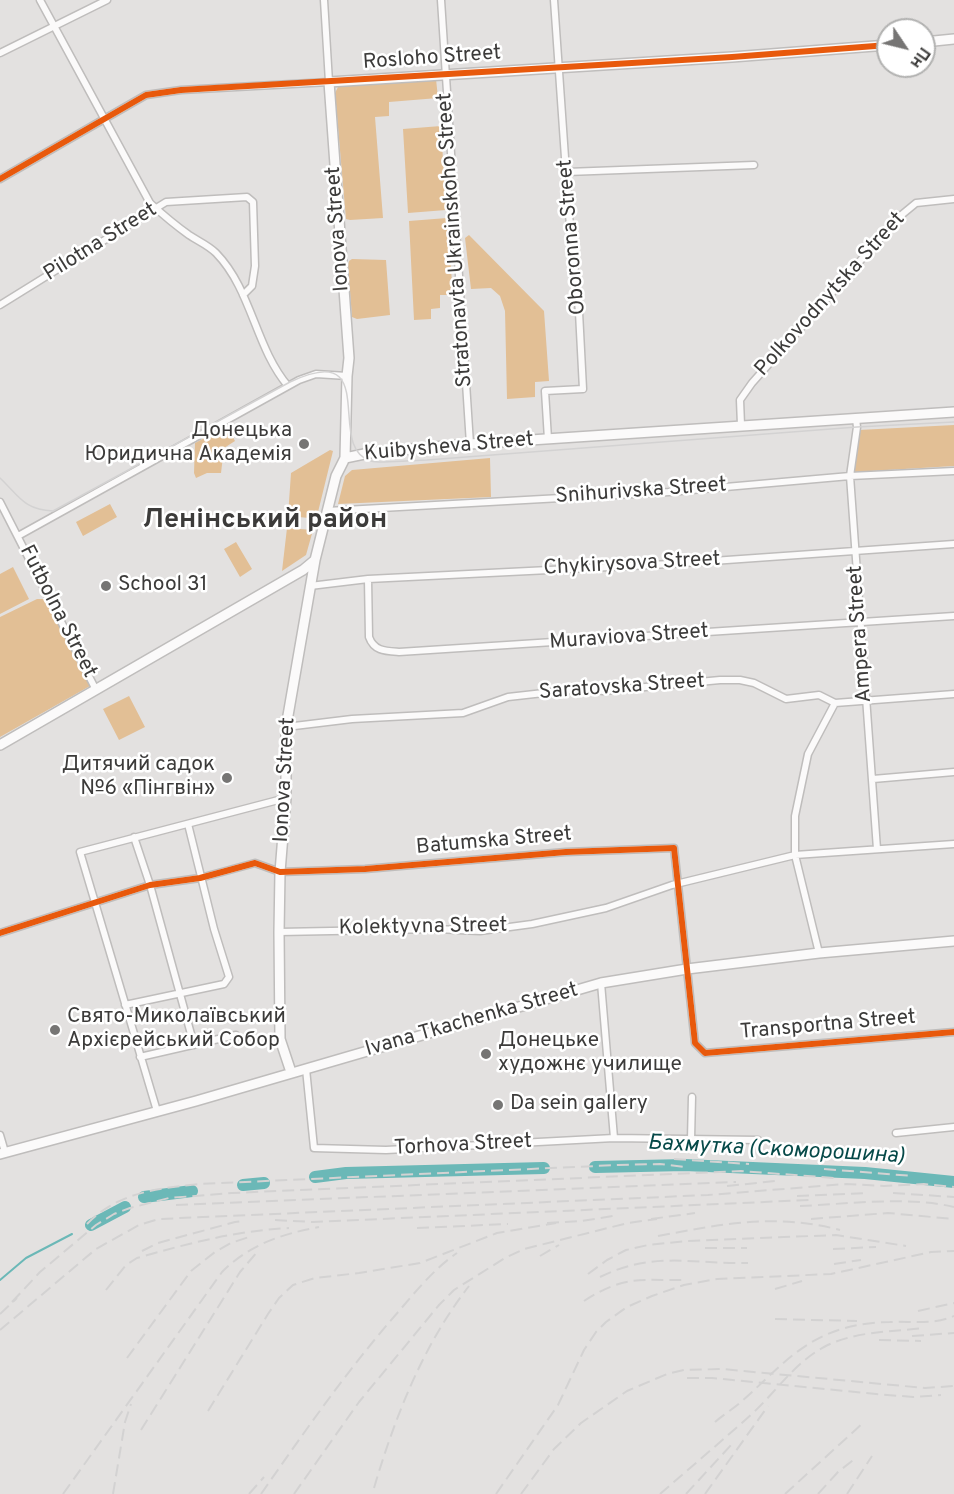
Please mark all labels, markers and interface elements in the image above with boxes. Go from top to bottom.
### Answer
north arrow [876,18,936,78]
street label: Rosloho Street [362,42,502,76]
text: Пн [905,43,933,72]
street label: Stratonavta Ukrainskoho Street [433,92,479,388]
street label: Oboronna Street [554,158,592,316]
street label: Ionova Street [322,166,356,292]
street label: Pilotna Street [40,198,162,288]
street label: Polkovodnytska Street [751,208,911,382]
place label: Донецька Юридична Академія [85,419,292,469]
street label: Kuibysheva Street [363,428,535,468]
marker: Донецька Юридична Академія [297,437,311,451]
street label: Snihurivska Street [555,473,727,511]
district label: Ленінський район [143,506,387,538]
street label: Futbolna Street [13,541,101,683]
street label: Chykirysova Street [543,548,721,582]
street label: Ampera Street [844,565,878,703]
place label: School 31 [118,573,207,599]
marker: School 31 [99,579,113,593]
street label: Muraviova Street [549,620,709,656]
street label: Saratovska Street [538,670,706,706]
street label: Ionova Street [270,717,302,843]
place label: Дитячий садок №6 «Пінгвін» [62,753,215,803]
marker: Дитячий садок №6 «Пінгвін» [220,771,234,785]
street label: Batumska Street [415,823,573,861]
street label: Kolektyvna Street [338,914,508,942]
street label: Ivana Tkachenka Street [363,979,581,1063]
place label: Свято-Миколаївський Архієрейський Собор [67,1005,286,1055]
street label: Transportna Street [739,1006,917,1046]
marker: Свято-Миколаївський Архієрейський Собор [48,1023,62,1037]
place label: Донецьке художнє училище [498,1029,682,1079]
marker: Донецьке художнє училище [479,1047,493,1061]
place label: Da sein gallery [510,1092,648,1118]
marker: Da sein gallery [491,1098,505,1112]
street label: Torhova Street [393,1130,533,1162]
water label: Бахмутка (Скоморошина) [647,1131,905,1171]

